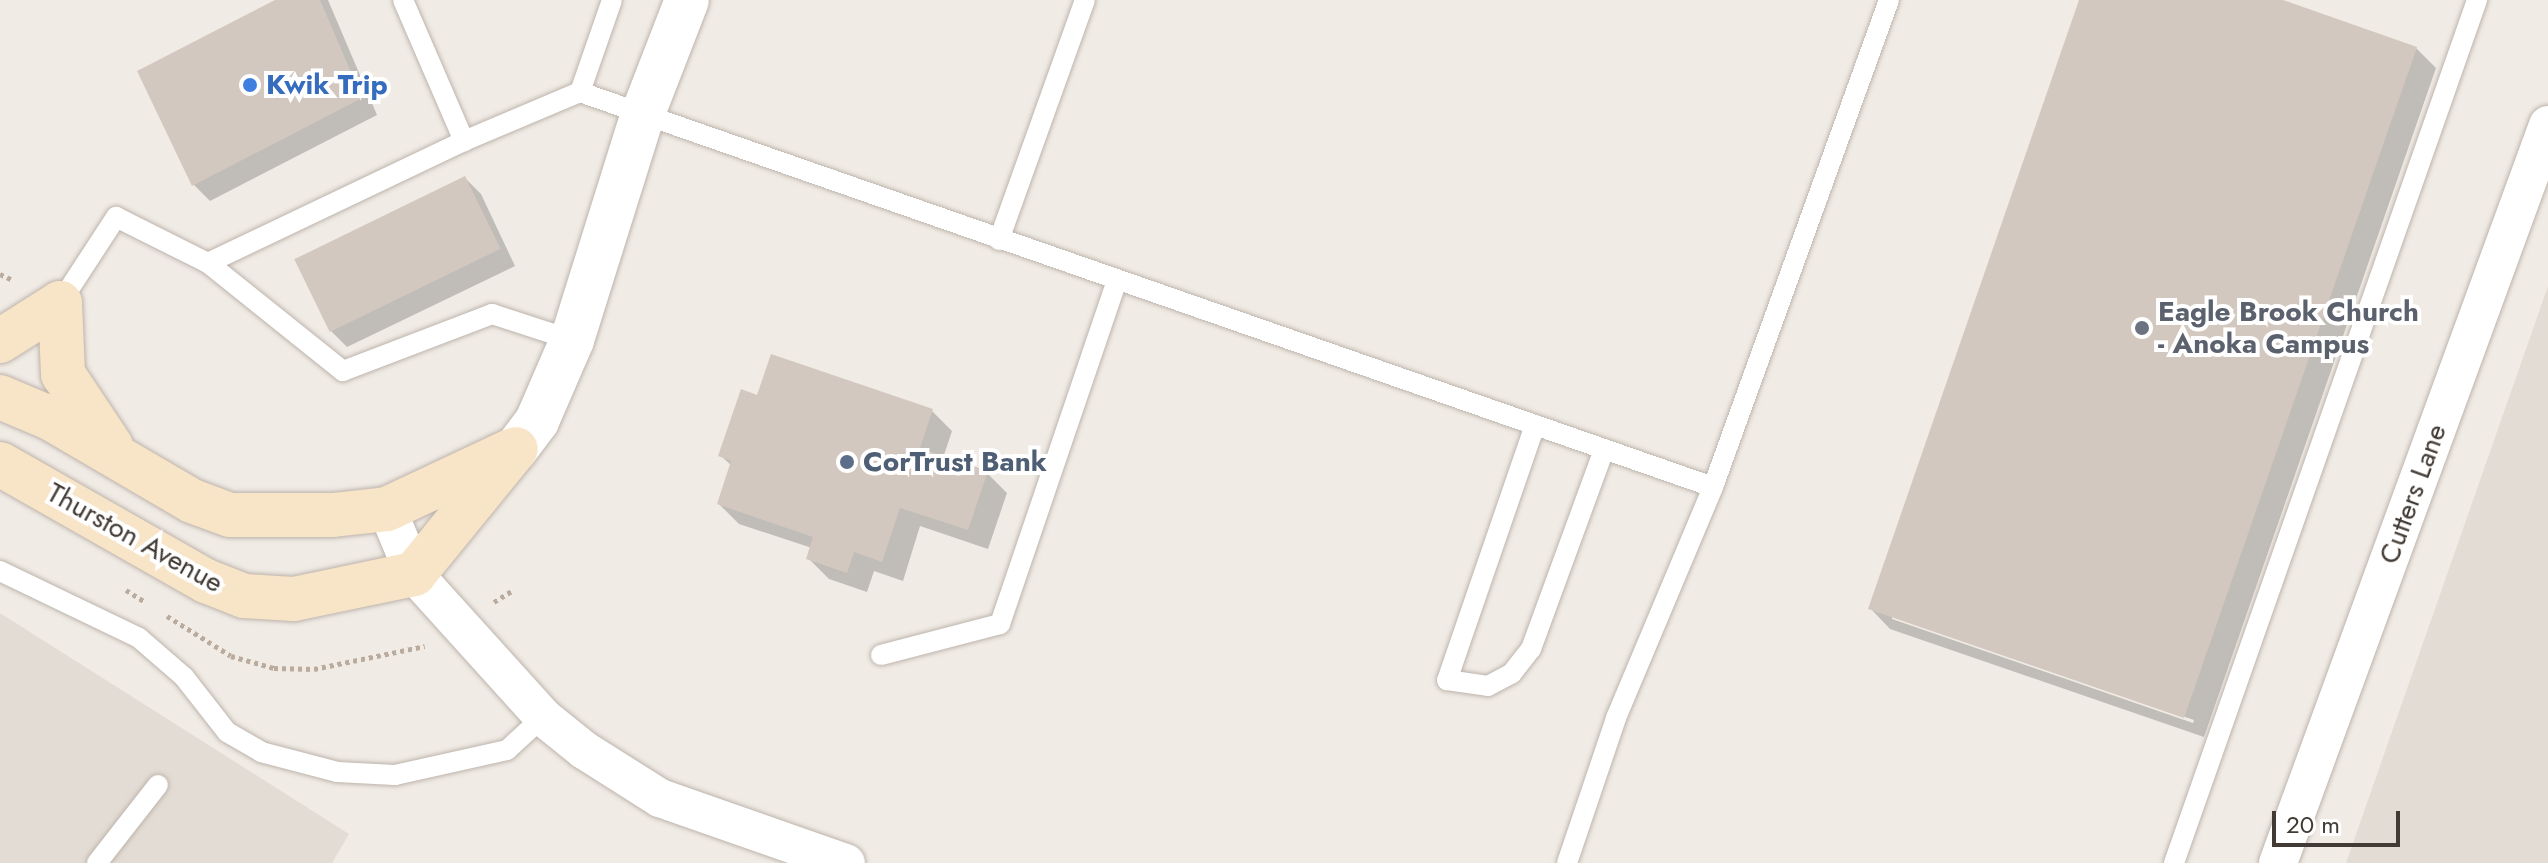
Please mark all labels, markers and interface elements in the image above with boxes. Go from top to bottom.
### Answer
place label: Kwik Trip [266,68,388,102]
marker: Kwik Trip [241,76,259,94]
place label: Eagle Brook Church - Anoka Campus [2158,295,2419,361]
marker: Eagle Brook Church - Anoka Campus [2133,319,2151,337]
street label: Cutters Lane [2372,420,2454,568]
place label: CorTrust Bank [863,445,1047,479]
marker: CorTrust Bank [838,453,856,471]
street label: Thurston Avenue [41,476,229,600]
scale bar [2276,795,2404,845]
text: 20 m [2286,807,2340,842]

